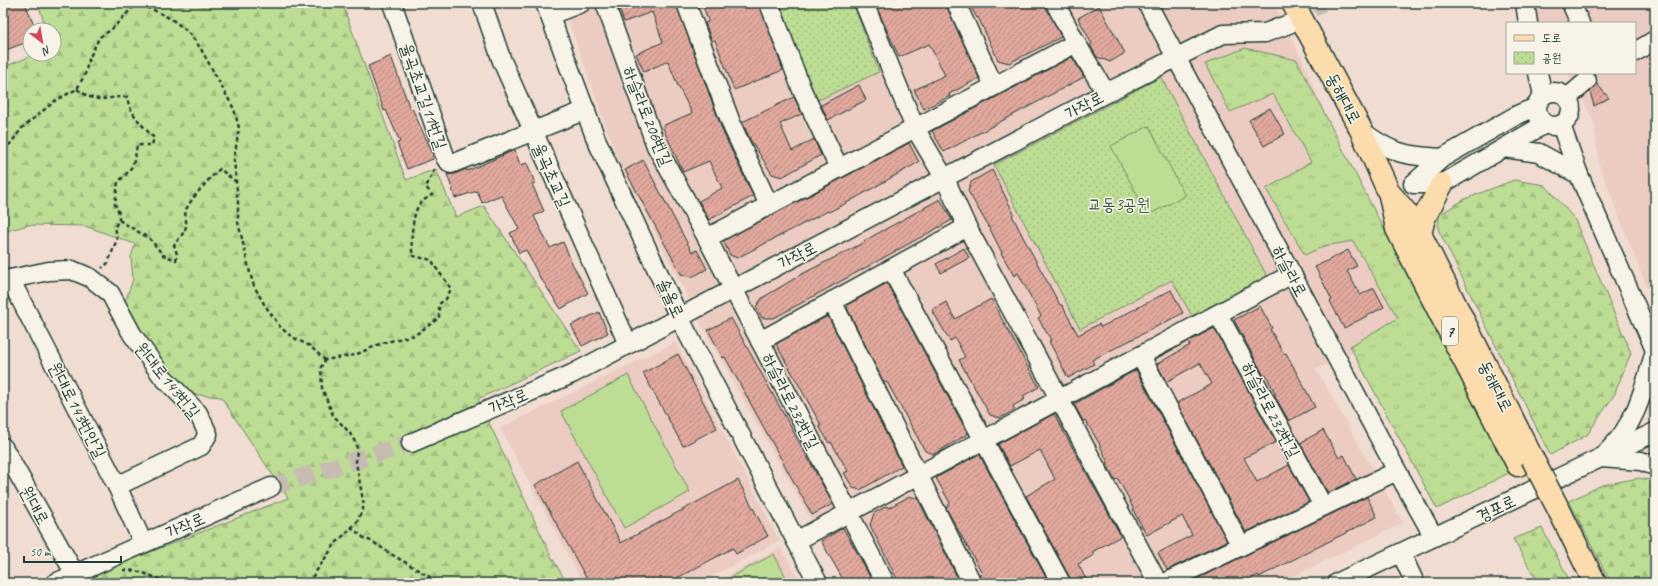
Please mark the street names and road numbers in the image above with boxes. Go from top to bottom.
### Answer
street label: 율곡초교길11번길 [396,40,452,152]
street label: 하슬라로206번길 [618,64,677,169]
street label: 동해대로 [1321,69,1366,127]
street label: 가작로 [1061,87,1107,124]
street label: 율곡초교길 [528,140,575,211]
street label: 가작로 [774,237,820,274]
street label: 하슬라로 [1267,242,1312,300]
street label: 솔올로 [652,275,689,321]
road number: 7 [1442,317,1458,345]
street label: 원대로143번길 [131,338,205,423]
street label: 하슬라로232번길 [757,350,824,453]
street label: 동해대로 [1474,357,1517,415]
street label: 원대로143번안길 [44,359,111,462]
street label: 하슬라로232번길 [1237,359,1305,462]
street label: 가작로 [485,384,531,419]
street label: 원대로 [15,482,54,528]
street label: 경포로 [1473,490,1519,527]
street label: 가작로 [162,508,208,543]

